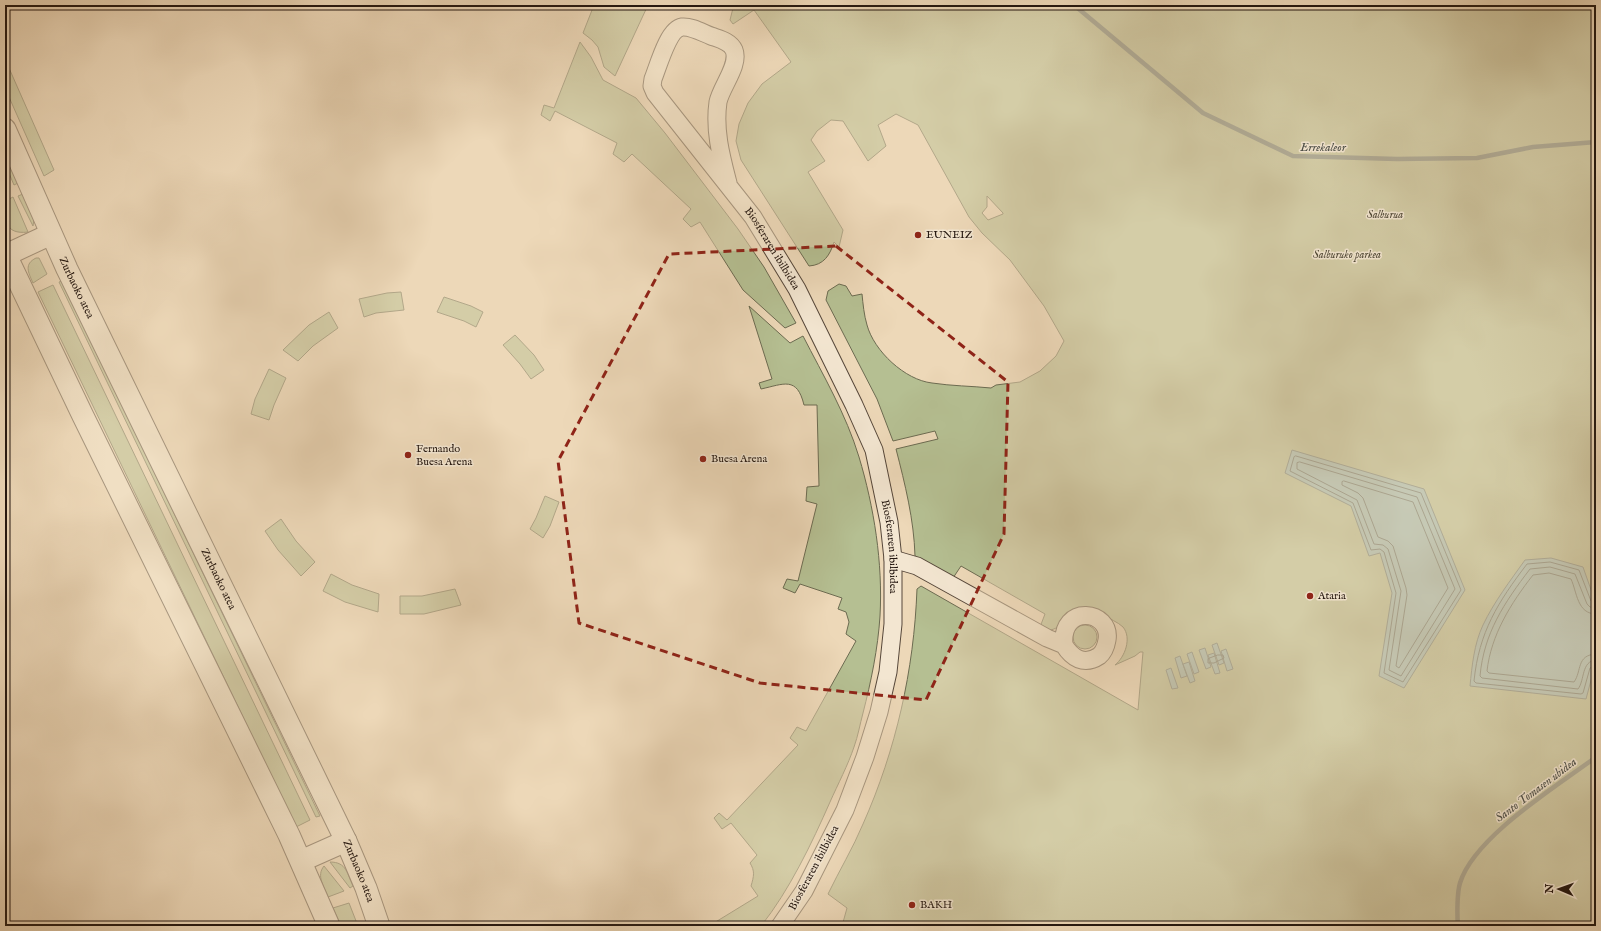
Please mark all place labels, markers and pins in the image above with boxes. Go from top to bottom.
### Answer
place label: EUNEIZ [926,228,973,242]
marker: EUNEIZ [913,230,923,240]
place label: Fernando Buesa Arena [416,442,472,469]
marker: Fernando Buesa Arena [403,450,413,460]
place label: Buesa Arena [711,452,767,466]
marker: Buesa Arena [698,454,708,464]
place label: Ataria [1317,589,1346,603]
marker: Ataria [1305,591,1315,601]
place label: BAKH [920,898,953,912]
marker: BAKH [907,900,917,910]

